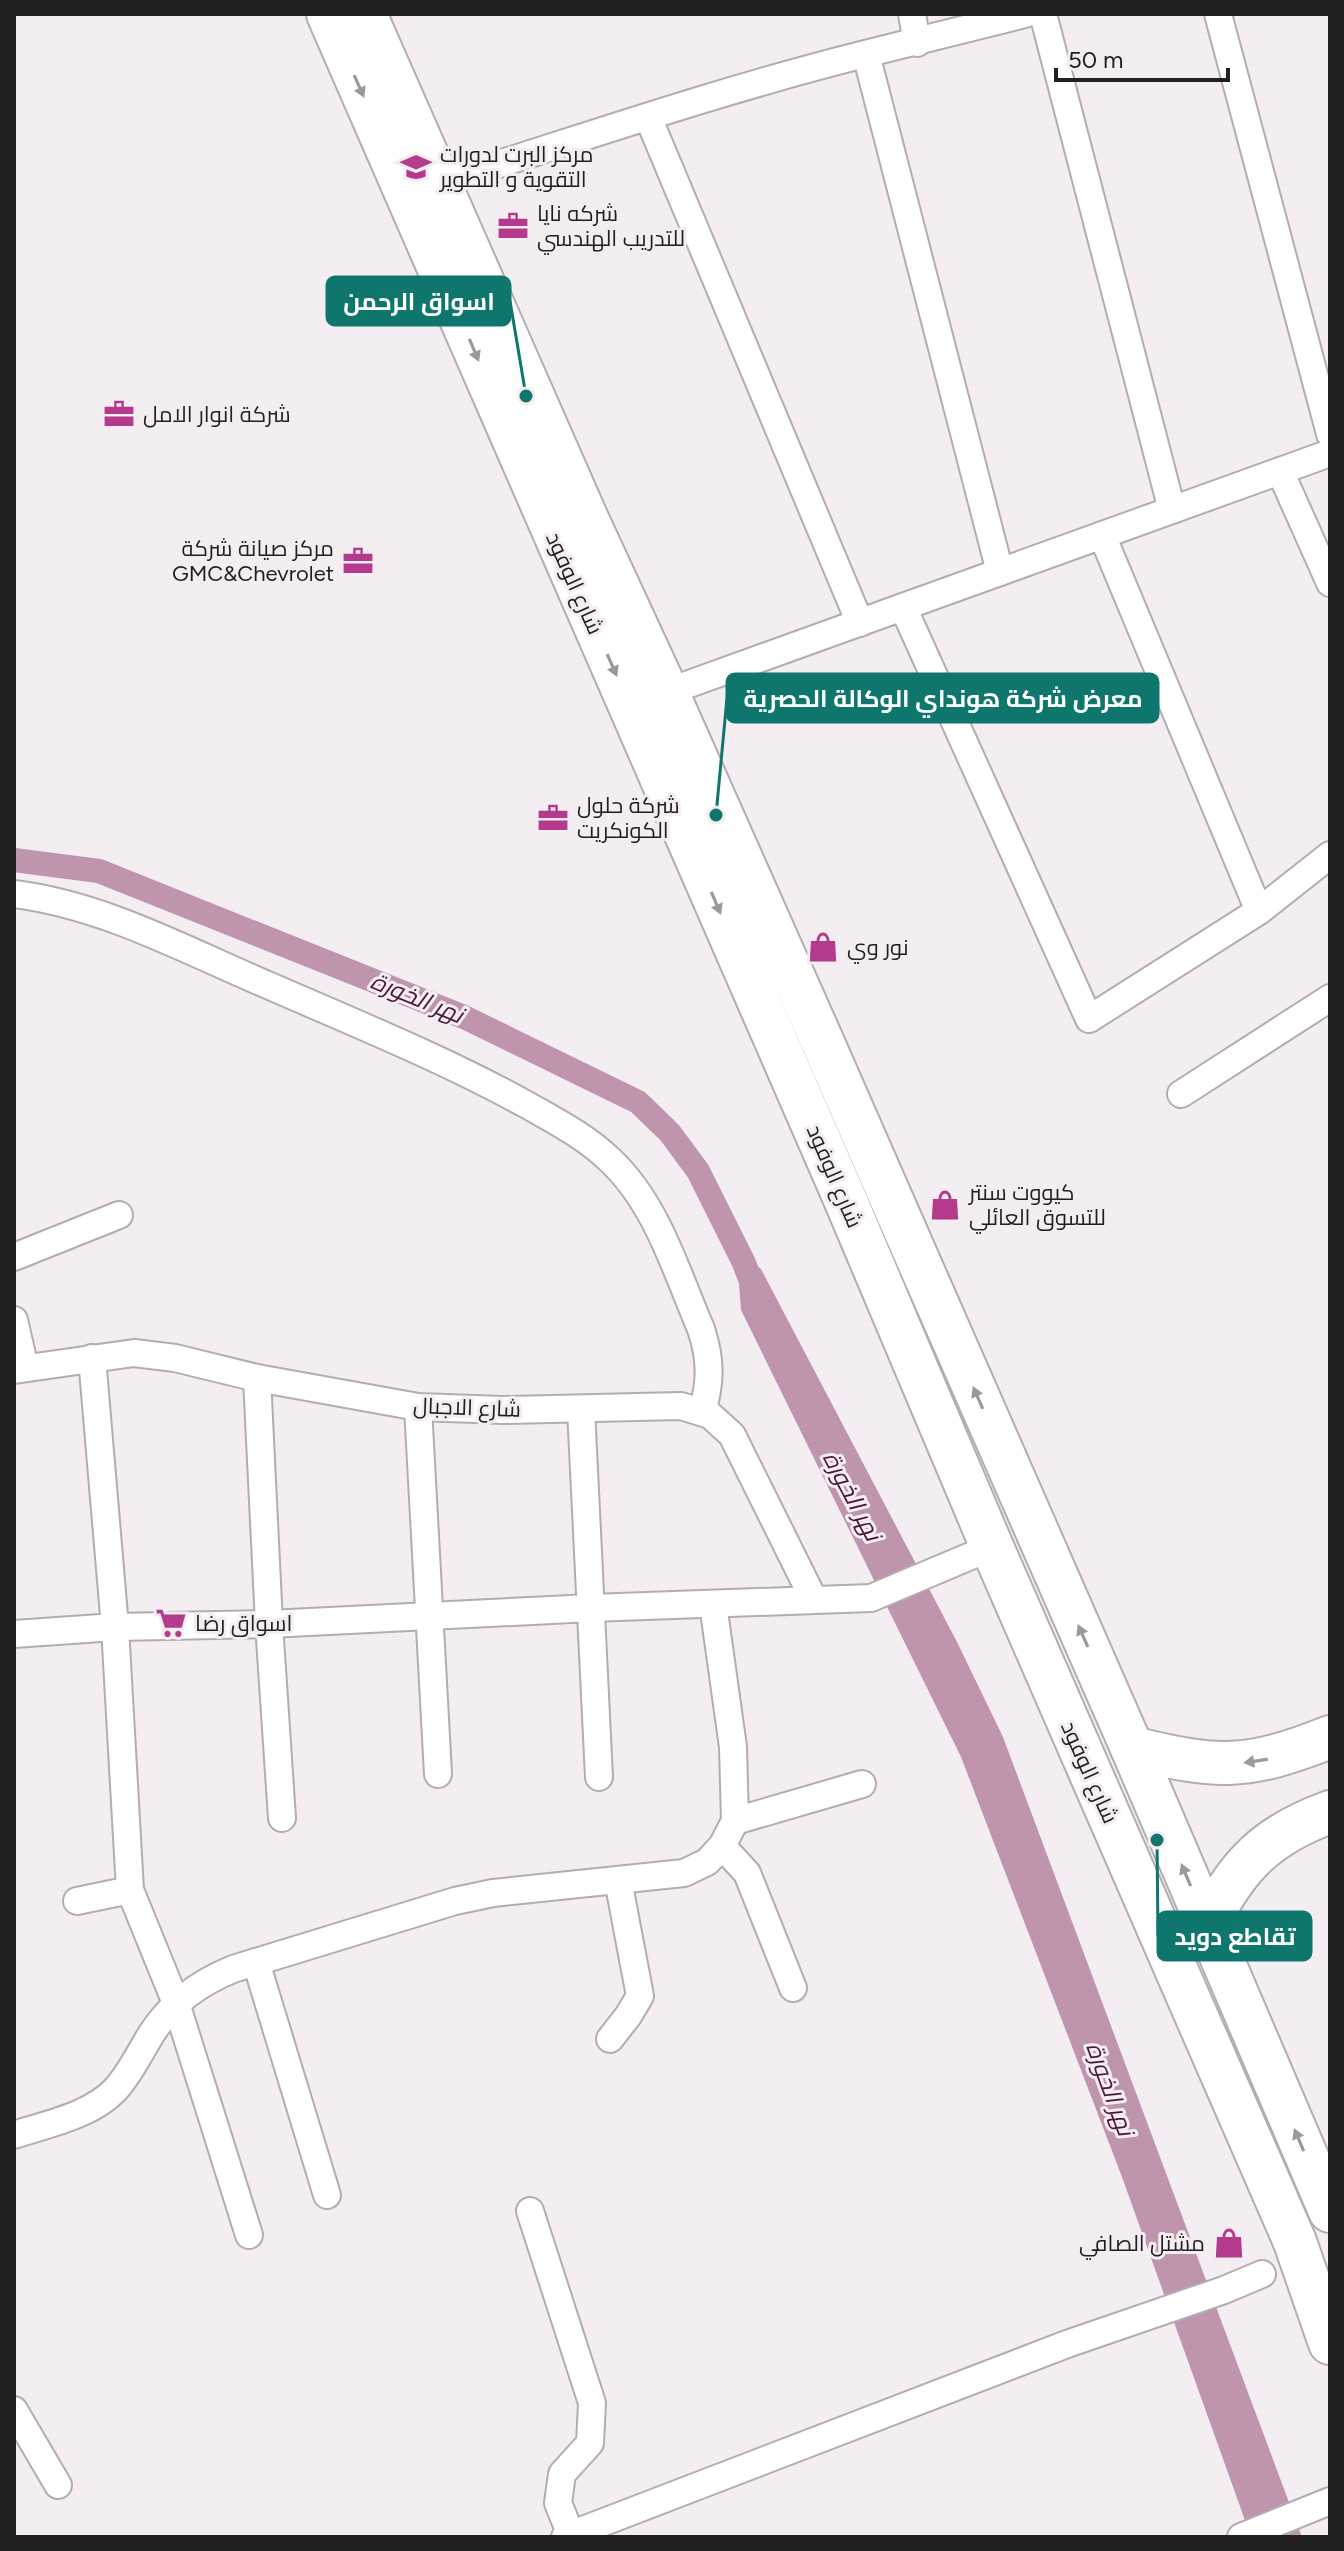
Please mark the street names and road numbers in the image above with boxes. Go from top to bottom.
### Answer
street label: شارع الوفود [539,528,609,639]
street label: شارع الوفود [800,1121,868,1232]
street label: شارع الاجبال [413,1392,521,1424]
street label: شارع الوفود [1054,1717,1124,1828]

